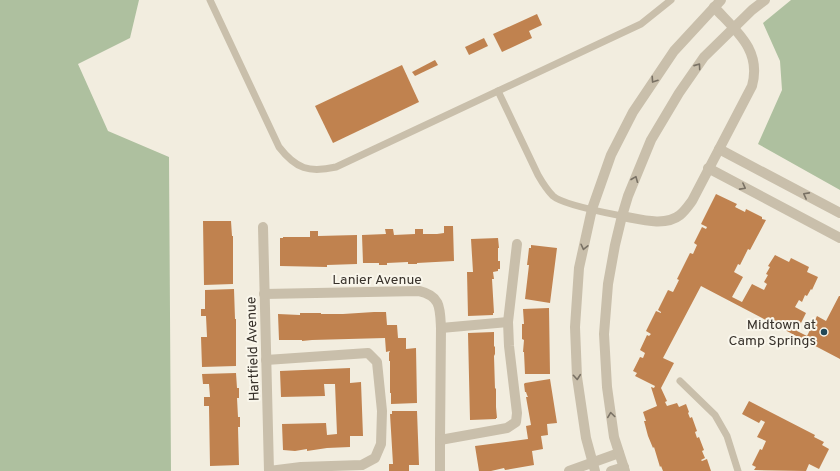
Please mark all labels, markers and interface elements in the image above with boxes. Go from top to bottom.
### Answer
one-way arrow [693,63,701,70]
one-way arrow [652,76,659,83]
one-way arrow [630,176,638,184]
one-way arrow [739,182,746,189]
one-way arrow [802,192,810,200]
one-way arrow [580,244,588,251]
street label: Lanier Avenue [332,272,422,289]
street label: Hartfield Avenue [243,296,264,402]
place label: Midtown at Camp Springs [728,317,816,350]
marker: Midtown at Camp Springs [819,327,829,337]
one-way arrow [573,374,582,380]
one-way arrow [607,412,616,418]

